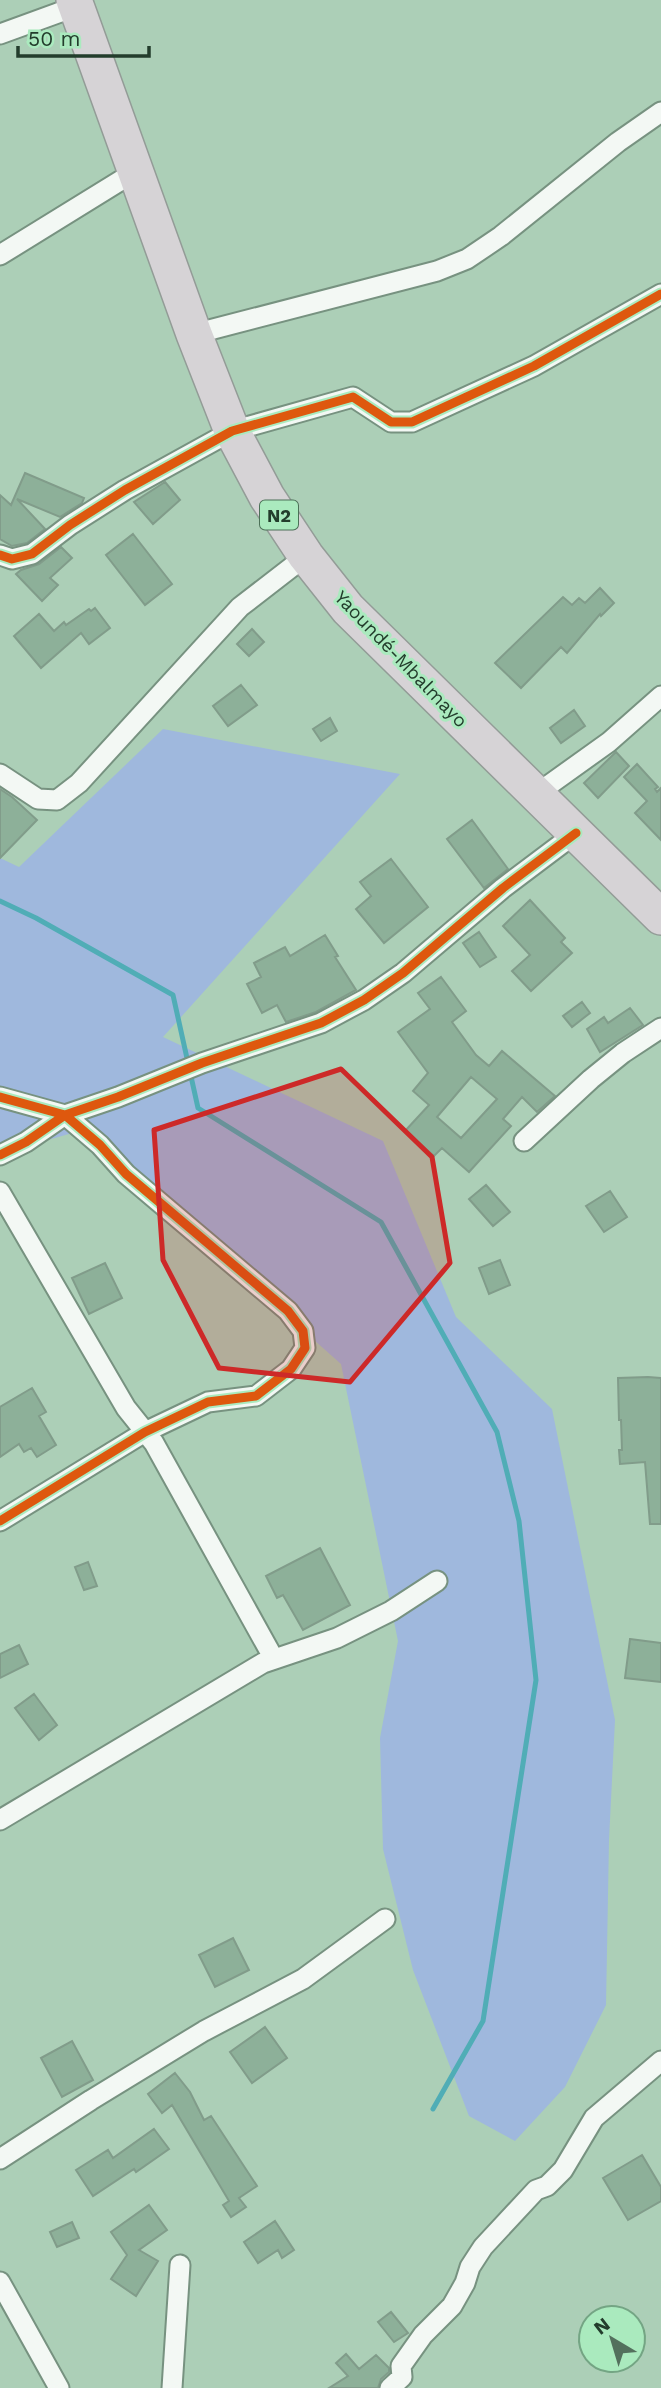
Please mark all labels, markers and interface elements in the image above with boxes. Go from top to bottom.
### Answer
scale bar [18,14,149,58]
text: 50 m [28,26,80,51]
road number: N2 [260,500,298,530]
street label: Yaoundé-Mbalmayo [330,586,472,732]
north arrow [577,2304,647,2374]
text: N [589,2313,614,2339]

